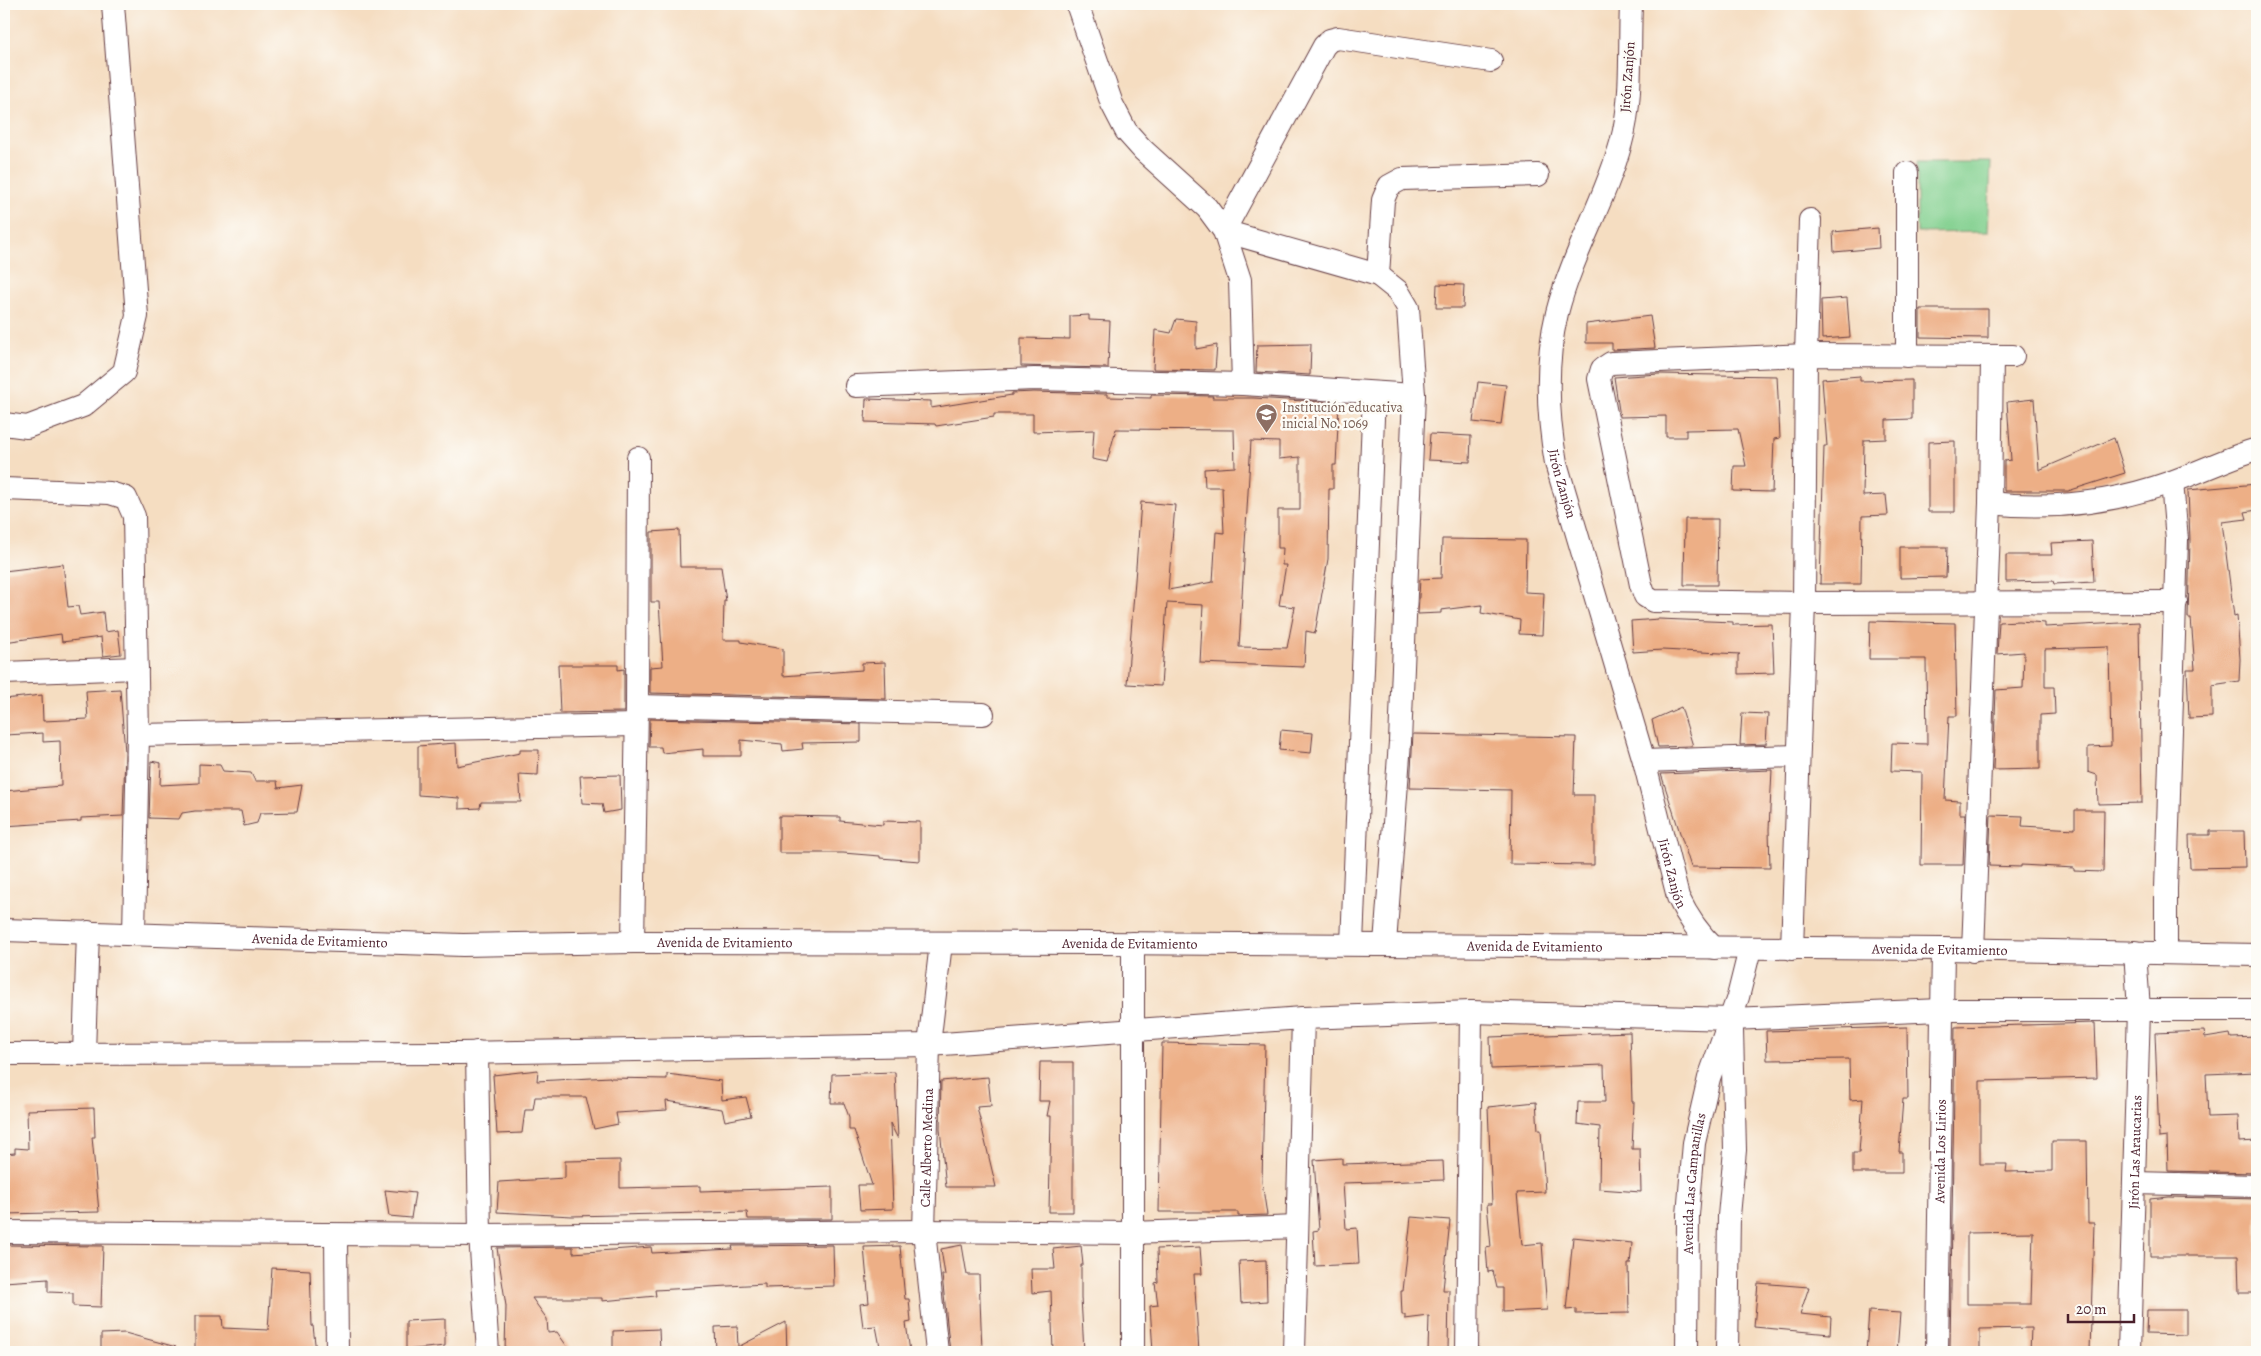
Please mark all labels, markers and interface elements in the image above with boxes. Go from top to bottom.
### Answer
street label: Jirón Zanjón [1616,41,1639,113]
place label: Institución educativa inicial No. 1069 [1282,398,1404,433]
school or university icon: Institución educativa inicial No. 1069 [1254,403,1278,434]
street label: Jirón Zanjón [1544,448,1581,521]
street label: Jirón Zanjón [1654,836,1691,912]
street label: Avenida de Evitamiento [251,929,388,953]
street label: Avenida de Evitamiento [656,933,793,952]
street label: Avenida de Evitamiento [1061,934,1198,954]
street label: Avenida de Evitamiento [1466,937,1603,957]
street label: Avenida de Evitamiento [1871,939,2008,960]
street label: Calle Alberto Medina [916,1087,938,1208]
street label: Jirón Las Araucarias [2124,1095,2146,1209]
street label: Avenida Los Lirios [1930,1099,1951,1204]
street label: Avenida Las Campanillas [1679,1111,1711,1255]
scale bar [2068,1291,2135,1323]
text: 20 m [2076,1299,2107,1319]

